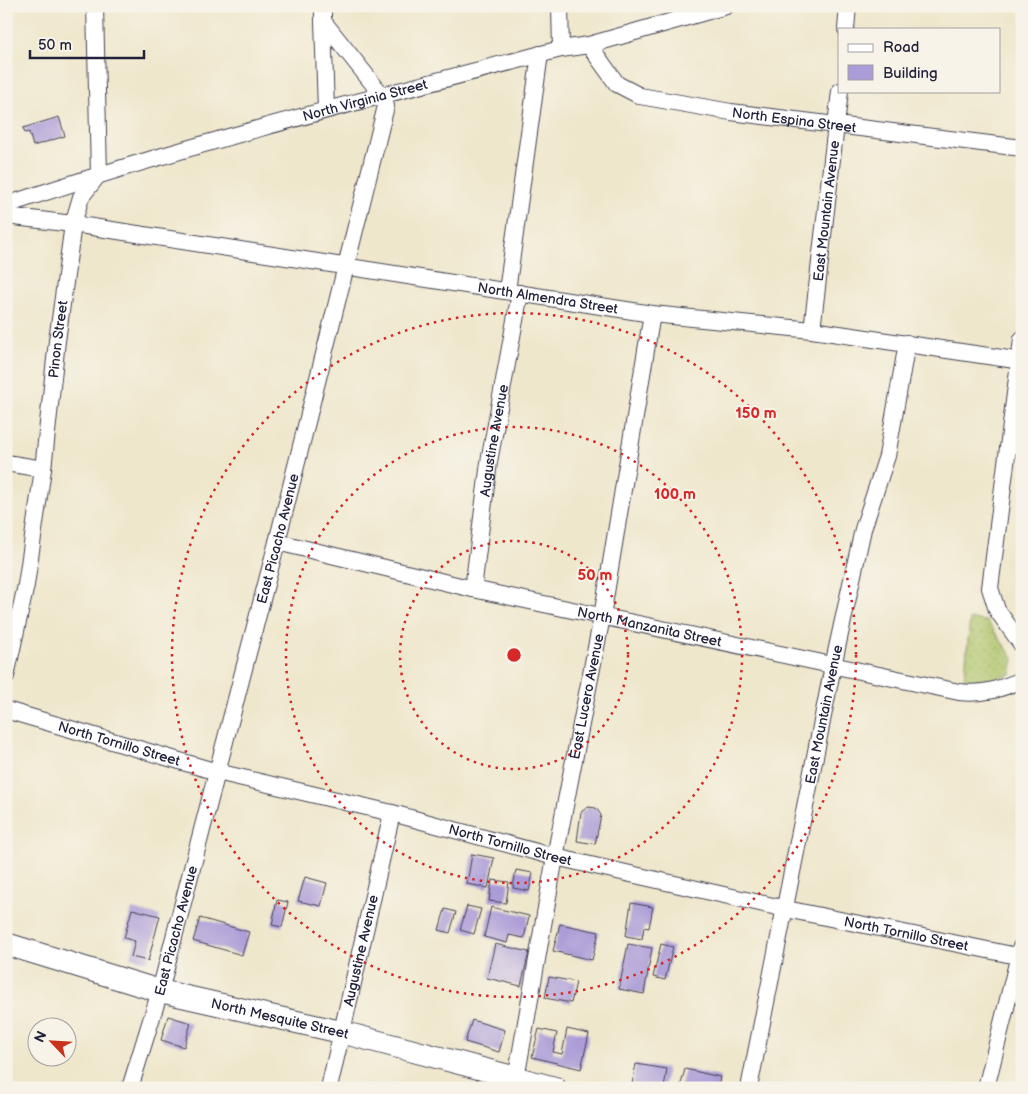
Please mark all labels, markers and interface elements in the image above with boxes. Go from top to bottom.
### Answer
scale bar [30,28,144,60]
legend [838,28,1000,92]
text: 50 m [38,36,72,55]
text: Road [883,38,919,57]
text: Building [883,64,938,83]
street label: North Virginia Street [301,76,430,125]
street label: North Espina Street [731,104,858,137]
street label: East Mountain Avenue [810,140,843,282]
street label: North Almendra Street [476,279,620,318]
street label: Pinon Street [45,299,72,379]
street label: Augustine Avenue [477,383,512,498]
text: 150 m [735,404,777,423]
street label: East Picacho Avenue [253,472,303,606]
text: 100 m [654,485,696,504]
text: 50 m [578,566,613,585]
street label: North Manzanita Street [576,603,724,651]
street label: East Lucero Avenue [566,632,608,761]
street label: East Mountain Avenue [802,643,846,786]
centre of rings [505,646,523,664]
street label: North Tornillo Street [56,718,183,770]
street label: North Tornillo Street [447,821,574,870]
street label: East Picacho Avenue [151,864,201,997]
street label: Augustine Avenue [340,893,382,1008]
street label: North Tornillo Street [843,913,970,955]
street label: North Mesquite Street [209,995,351,1043]
north arrow [28,1016,78,1066]
text: N [31,1028,51,1045]

